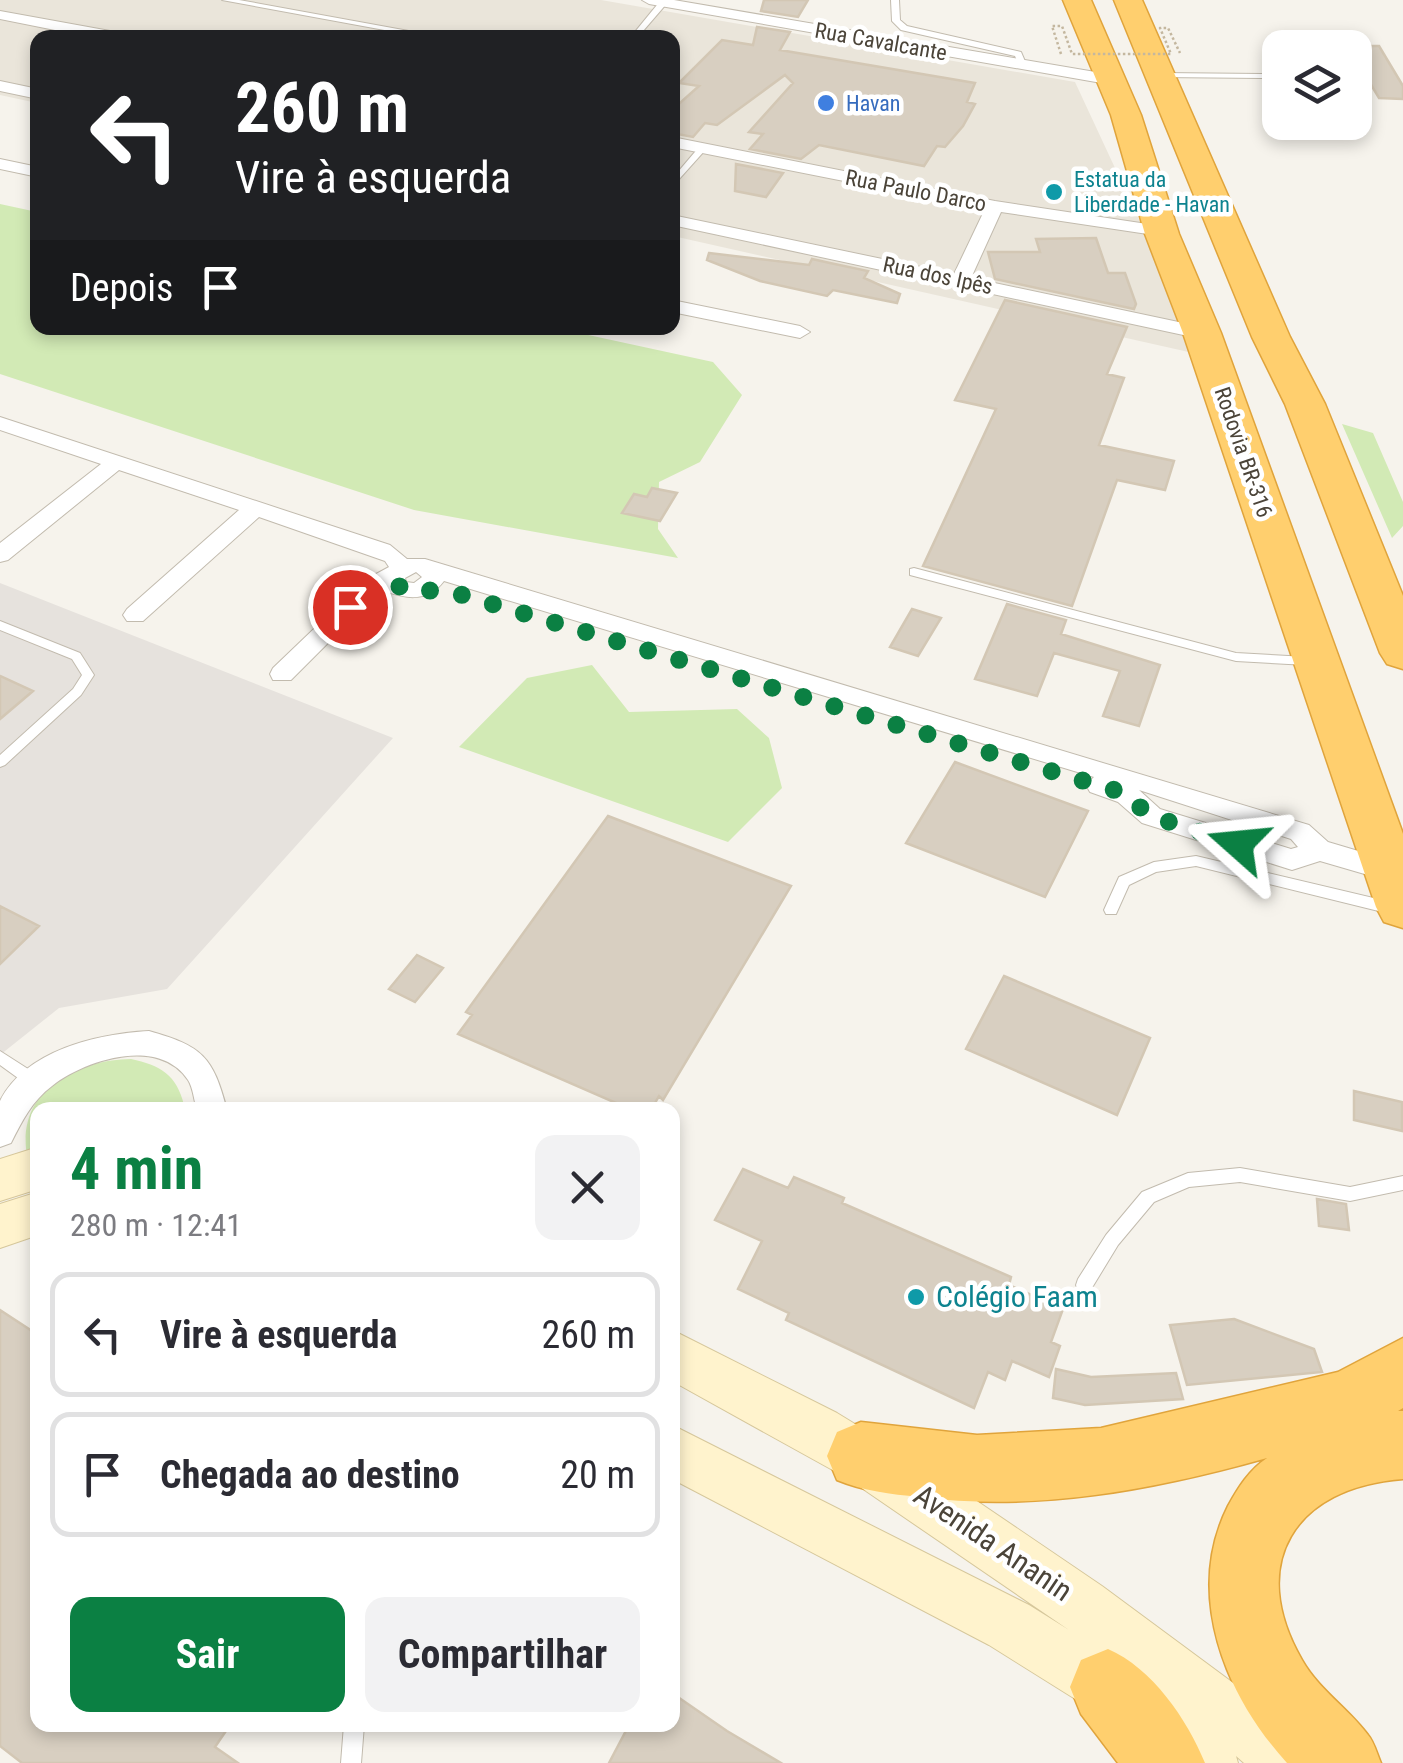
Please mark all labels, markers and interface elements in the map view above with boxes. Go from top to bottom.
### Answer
street label: Rua Cavalcante [813,18,949,65]
map controls [1262,30,1372,140]
button: layers [1262,30,1372,140]
text: 260 m [235,67,409,149]
icon: left [70,70,200,200]
place label: Havan [846,91,900,116]
marker: Havan [815,92,837,114]
text: Vire à esquerda [235,151,511,204]
street label: Rua Paulo Darco [843,165,989,216]
place label: Estatua da Liberdade - Havan [1074,167,1230,217]
marker: Estatua da Liberdade - Havan [1043,181,1065,203]
street label: Rua dos Ipês [881,252,995,299]
icon: arrive [193,260,248,315]
text: Depois [70,266,173,310]
street label: Rodovia BR-316 [1210,384,1278,521]
pin [308,565,393,650]
icon: arrive [323,580,378,635]
position arrow [1186,792,1290,896]
text: 4 min [70,1133,203,1204]
button: close [535,1135,640,1240]
text: 280 m · 12:41 [70,1206,242,1244]
place label: Colégio Faam [936,1279,1098,1314]
marker: Colégio Faam [905,1286,927,1308]
icon: left [75,1307,130,1362]
text: Vire à esquerda [160,1313,398,1357]
text: 260 m [541,1313,635,1357]
icon: arrive [75,1447,130,1502]
text: Chegada ao destino [160,1453,460,1497]
text: 20 m [560,1453,635,1497]
street label: Avenida Ananin [908,1477,1079,1608]
button: Sair [70,1597,345,1712]
button: Compartilhar [365,1597,640,1712]

